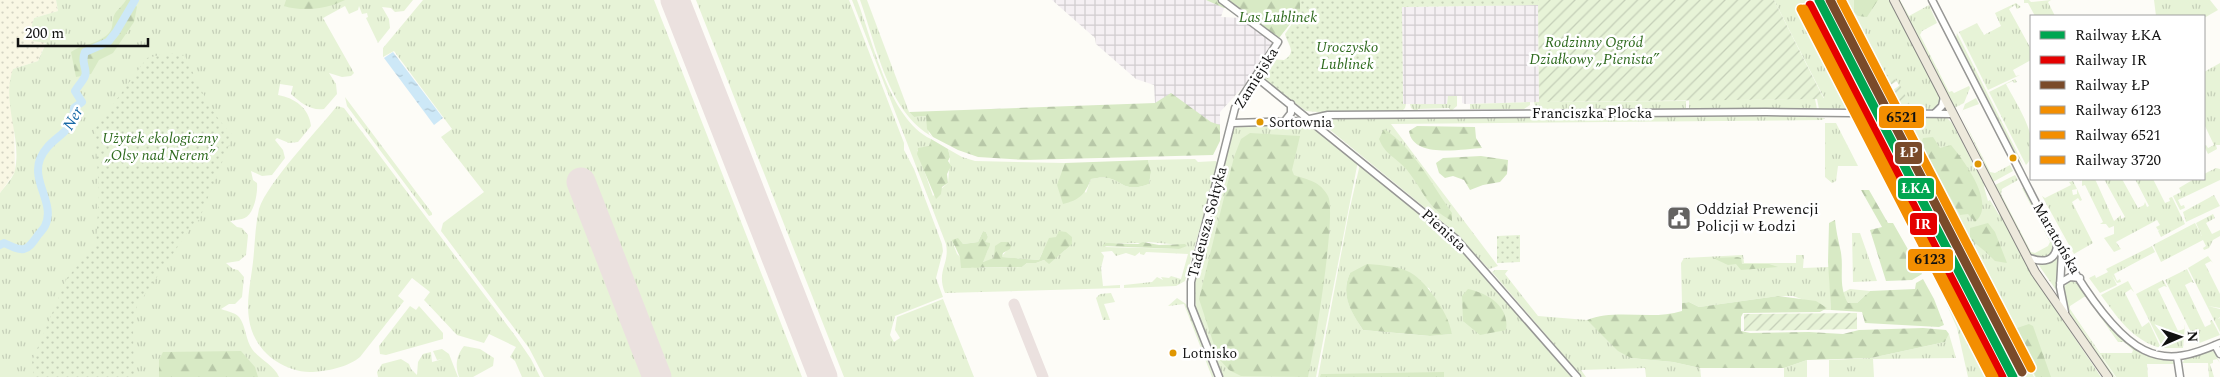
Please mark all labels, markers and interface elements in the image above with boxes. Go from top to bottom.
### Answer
park label: Las Lublinek [1239,6,1317,29]
scale bar [18,15,148,47]
legend [2030,15,2205,180]
text: 200 m [25,22,64,45]
text: Railway ŁKA [2075,24,2162,47]
park label: Rodzinny Ogród Działkowy „Pienista” [1529,31,1660,71]
park label: Uroczysko Lublinek [1316,36,1378,76]
street label: Zamiejska [1229,43,1285,113]
text: Railway IR [2075,49,2147,72]
text: Railway ŁP [2075,74,2150,97]
text: Railway 6123 [2075,99,2162,122]
water label: Ner [56,102,90,135]
street label: Franciszka Plocka [1532,102,1653,125]
line badge: 6521 [1878,105,1925,129]
text: 6521 [1886,107,1918,128]
place label: Sortownia [1269,112,1332,133]
marker: Sortownia [1255,117,1265,127]
text: Railway 6521 [2075,124,2161,147]
park label: Użytek ekologiczny „Olsy nad Nerem” [102,127,218,167]
line badge: ŁP [1894,141,1923,165]
text: ŁP [1900,142,1919,163]
text: Railway 3720 [2075,149,2161,172]
unlabelled marker [2008,153,2018,163]
unlabelled marker [1973,159,1983,169]
street label: Tadeusza Sołtyka [1182,163,1234,280]
line badge: ŁKA [1897,177,1935,200]
text: ŁKA [1901,178,1931,199]
place label: Oddział Prewencji Policji w Łodzi [1696,198,1819,238]
street label: Maratońska [2027,198,2087,279]
street label: Pienista [1416,204,1472,257]
public building icon: Oddział Prewencji Policji w Łodzi [1666,205,1692,231]
line badge: IR [1909,212,1938,236]
text: IR [1915,214,1932,235]
line badge: 6123 [1907,248,1954,272]
text: 6123 [1914,249,1946,270]
north arrow [2155,312,2205,362]
text: N [2182,330,2203,343]
place label: Lotnisko [1182,343,1237,364]
marker: Lotnisko [1168,348,1178,358]

